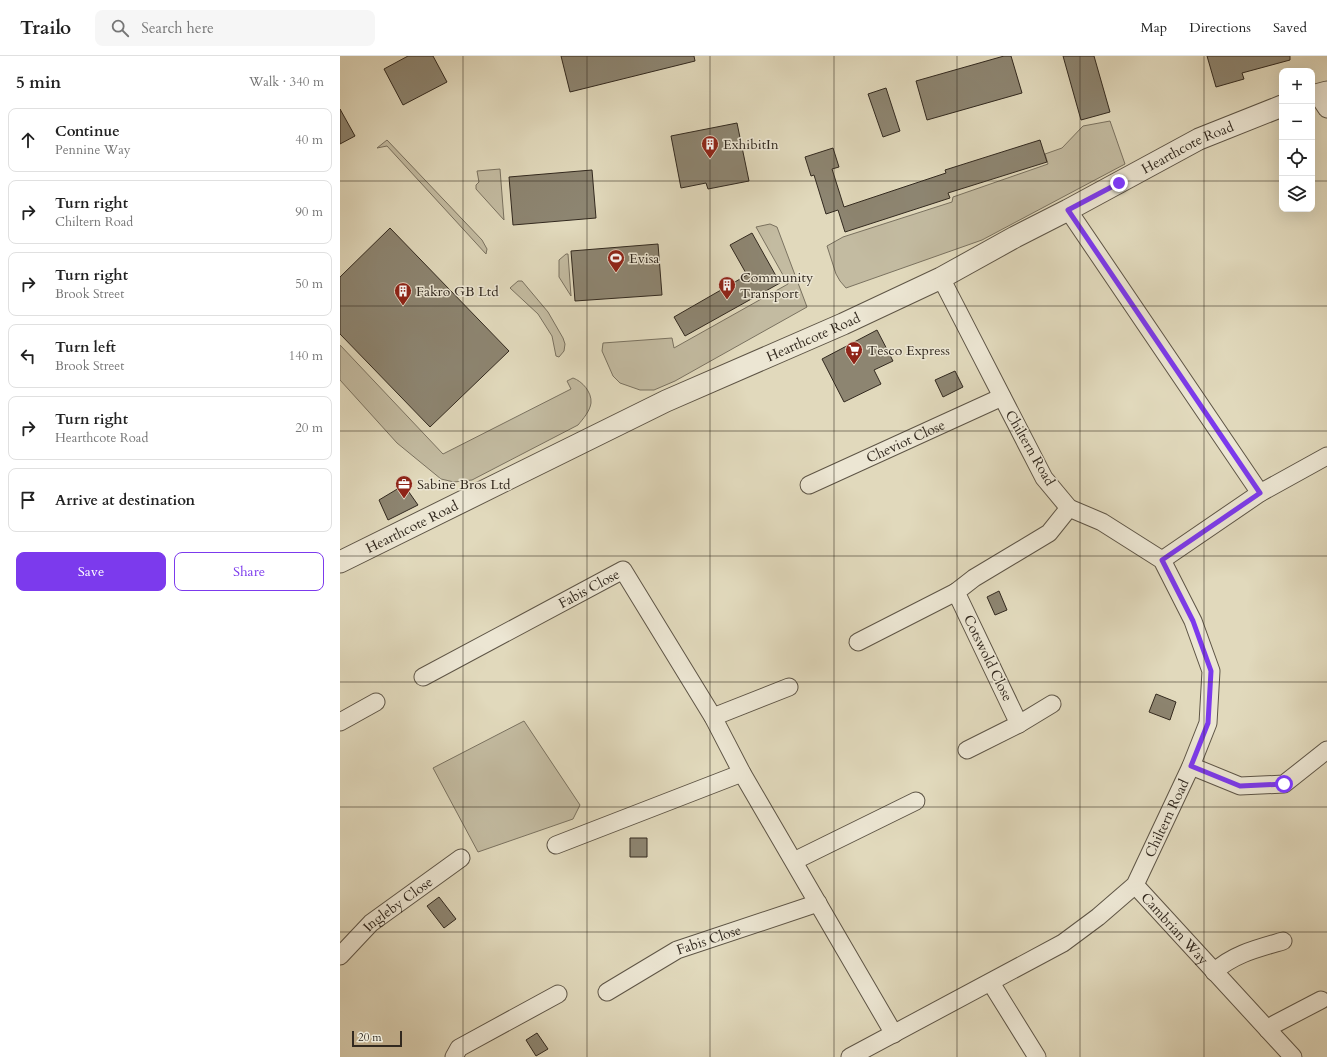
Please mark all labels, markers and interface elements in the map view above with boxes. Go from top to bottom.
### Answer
search box [95,10,375,46]
text: Trailo [20,15,71,41]
icon: search [109,17,131,39]
text: Search here [141,18,214,38]
text: Map [1141,18,1167,37]
text: Directions [1189,18,1251,37]
text: Saved [1273,18,1307,37]
map controls [1279,68,1315,212]
button: + [1279,68,1315,104]
text: 5 min [16,71,61,94]
text: Walk · 340 m [249,73,324,91]
button: − [1279,104,1315,140]
street label: Hearthcote Road [1138,117,1237,178]
text: Continue [55,121,120,141]
icon: ahead [17,129,39,151]
text: 40 m [295,131,323,149]
building icon: ExhibitIn [700,134,720,159]
place label: ExhibitIn [723,135,779,154]
button: locate [1279,140,1315,176]
text: Pennine Way [55,141,131,159]
route end [1110,174,1128,192]
button: layers [1279,176,1315,212]
text: Turn right [55,193,128,213]
icon: right [17,201,39,223]
text: 90 m [295,203,323,221]
text: Chiltern Road [55,213,133,231]
sports icon: Evisa [606,248,626,273]
place label: Evisa [629,249,659,268]
text: Turn right [55,265,128,285]
place label: Community Transport [740,268,814,303]
icon: right [17,273,39,295]
text: 50 m [295,275,323,293]
building icon: Community Transport [717,275,737,300]
building icon: Fakro GB Ltd [393,281,413,306]
place label: Fakro GB Ltd [416,282,499,301]
text: Brook Street [55,285,124,303]
street label: Hearthcote Road [763,308,864,366]
text: Turn left [55,337,116,357]
supermarket icon: Tesco Express [844,340,864,365]
place label: Tesco Express [867,341,950,360]
icon: left [17,345,39,367]
text: 140 m [289,347,323,365]
text: Brook Street [55,357,124,375]
street label: Chiltern Road [1001,407,1060,490]
text: Turn right [55,409,128,429]
street label: Cheviot Close [863,415,948,467]
icon: right [17,417,39,439]
text: 20 m [295,419,323,437]
text: Hearthcote Road [55,429,148,447]
office icon: Sabine Bros Ltd [394,474,414,499]
place label: Sabine Bros Ltd [417,475,511,494]
icon: arrive [17,489,39,511]
text: Arrive at destination [55,490,195,510]
street label: Hearthcote Road [362,496,462,557]
button: Save [16,552,166,591]
button: Share [174,552,324,591]
street label: Fabis Close [555,564,623,612]
street label: Cotswold Close [959,612,1017,704]
street label: Chiltern Road [1140,775,1193,860]
route start [1275,775,1293,793]
street label: Ingleby Close [358,872,436,936]
street label: Cambrian Way [1137,888,1213,969]
street label: Fabis Close [674,920,743,959]
scale bar [352,1029,402,1048]
text: 20 m [358,1030,382,1045]

